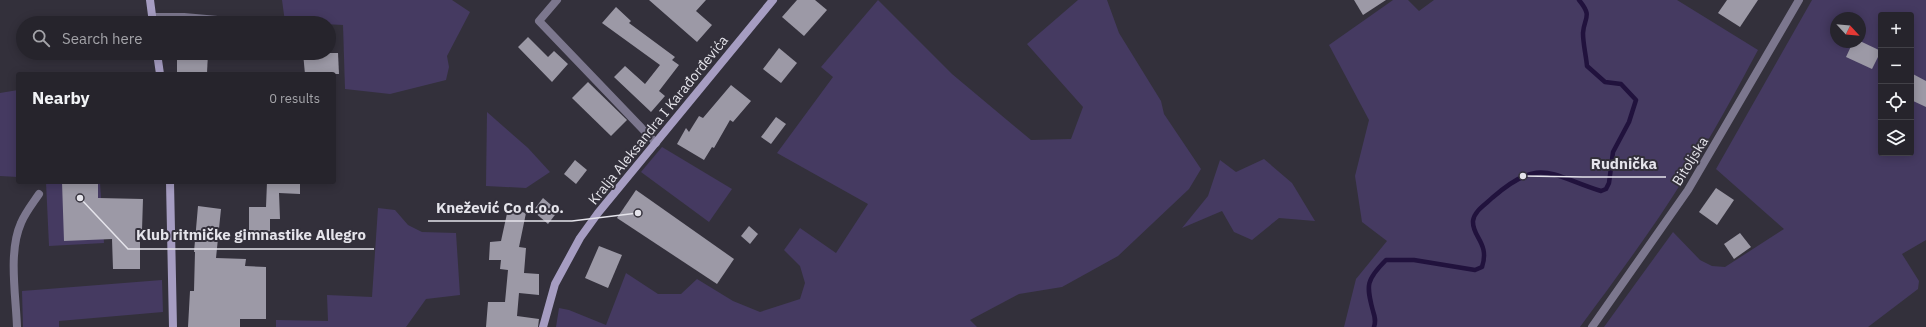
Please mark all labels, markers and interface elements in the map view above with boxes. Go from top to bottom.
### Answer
north arrow [1830,12,1866,48]
map controls [1878,12,1914,156]
button: + [1878,12,1914,48]
search box [16,16,336,60]
icon: search [30,27,52,49]
text: Search here [62,29,142,48]
street label: Kralja Aleksandra I Karađorđevića [584,31,732,208]
button: − [1878,48,1914,84]
button: locate [1878,84,1914,120]
text: Nearby [32,87,90,109]
text: 0 results [269,90,320,107]
button: layers [1878,120,1914,156]
street label: Bitoljska [1668,133,1712,189]
callout: Rudnička [1583,150,1666,177]
text: Rudnička [1591,154,1658,173]
callout: Knežević Co d.o.o. [428,194,572,221]
text: Knežević Co d.o.o. [436,198,564,217]
callout: Klub ritmičke gimnastike Allegro [128,222,374,249]
text: Klub ritmičke gimnastike Allegro [136,225,366,244]

